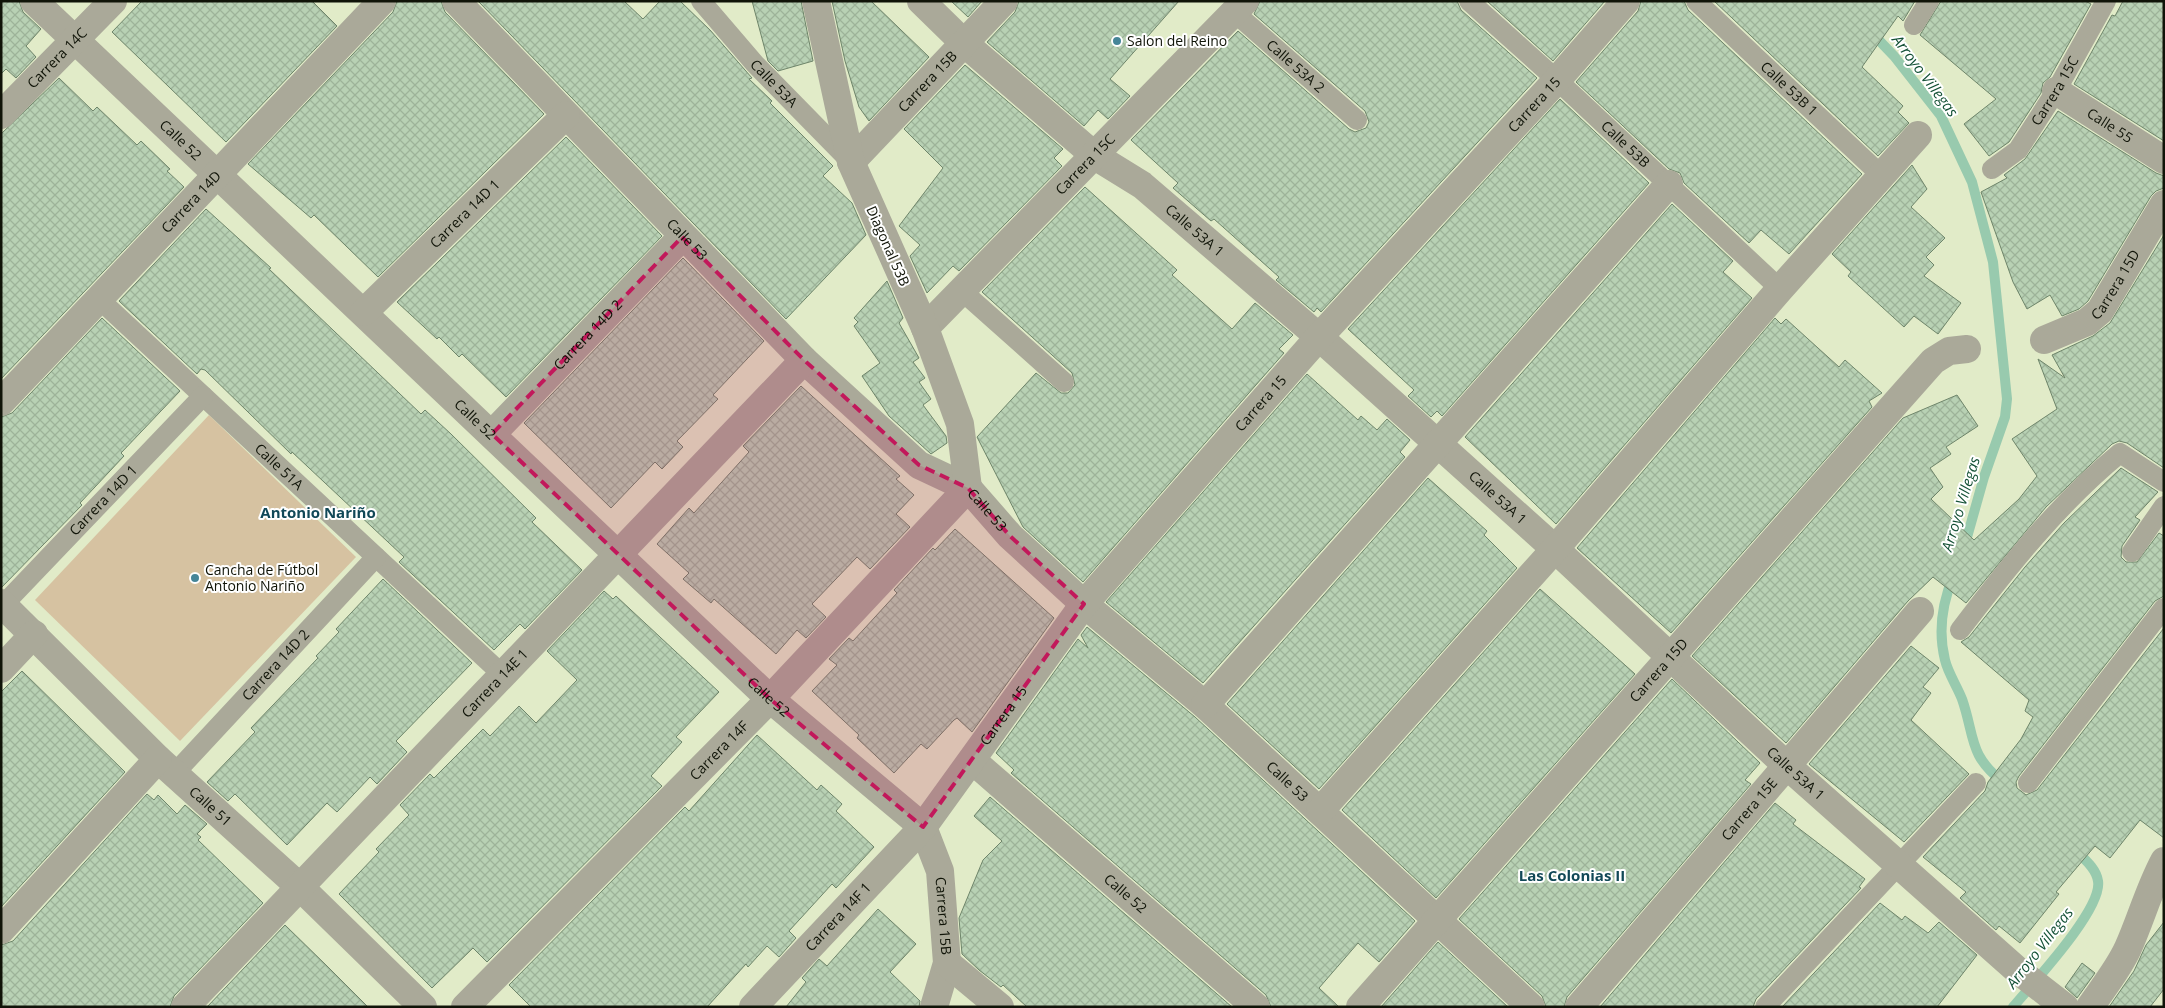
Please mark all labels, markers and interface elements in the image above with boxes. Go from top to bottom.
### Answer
street label: Carrera 14C [23,23,91,92]
water label: Arroyo Villegas [1888,30,1964,121]
place label: Salon del Reino [1127,31,1227,50]
marker: Salon del Reino [1111,35,1123,47]
street label: Calle 53A 2 [1263,35,1329,97]
street label: Carrera 15B [893,46,961,116]
street label: Carrera 15C [2026,52,2083,129]
street label: Calle 53A [746,55,802,111]
street label: Calle 53B 1 [1757,57,1822,120]
street label: Carrera 15 [1503,72,1564,136]
street label: Calle 55 [2083,103,2137,147]
street label: Calle 52 [156,115,206,164]
street label: Calle 53B [1597,116,1654,171]
street label: Carrera 15C [1051,129,1119,198]
street label: Carrera 14D [157,166,225,237]
street label: Carrera 14D 1 [425,175,504,252]
street label: Calle 53A 1 [1162,199,1229,261]
street label: Diagonal 53B [862,203,915,289]
street label: Calle 53 [663,214,712,264]
street label: Carrera 15D [2086,246,2144,324]
street label: Carrera 14D 2 [549,295,626,374]
street label: Carrera 15 [1230,371,1290,435]
street label: Calle 52 [450,394,501,444]
street label: Calle 51A [251,439,308,494]
water label: Arroyo Villegas [1936,454,1984,554]
street label: Carrera 14D 1 [65,460,141,539]
street label: Calle 53A 1 [1465,466,1531,528]
street label: Calle 53 [964,484,1012,535]
district label: Antonio Nariño [260,502,376,522]
place label: Cancha de Fútbol Antonio Nariño [205,560,318,595]
marker: Cancha de Fútbol Antonio Nariño [189,572,201,584]
street label: Carrera 14D 2 [237,625,313,704]
street label: Carrera 15D [1625,634,1692,706]
street label: Carrera 14E 1 [457,644,532,722]
street label: Calle 52 [744,672,794,721]
street label: Carrera 15 [975,682,1031,749]
street label: Carrera 14F [685,716,752,784]
street label: Calle 53A 1 [1763,742,1829,804]
street label: Calle 53 [1262,757,1313,805]
street label: Carrera 15E [1717,774,1781,844]
street label: Calle 51 [185,782,236,830]
district label: Las Colonias II [1519,865,1625,885]
street label: Calle 52 [1100,869,1151,917]
street label: Carrera 15B [931,876,956,956]
street label: Carrera 14F 1 [801,878,875,955]
water label: Arroyo Villegas [2001,902,2078,993]

